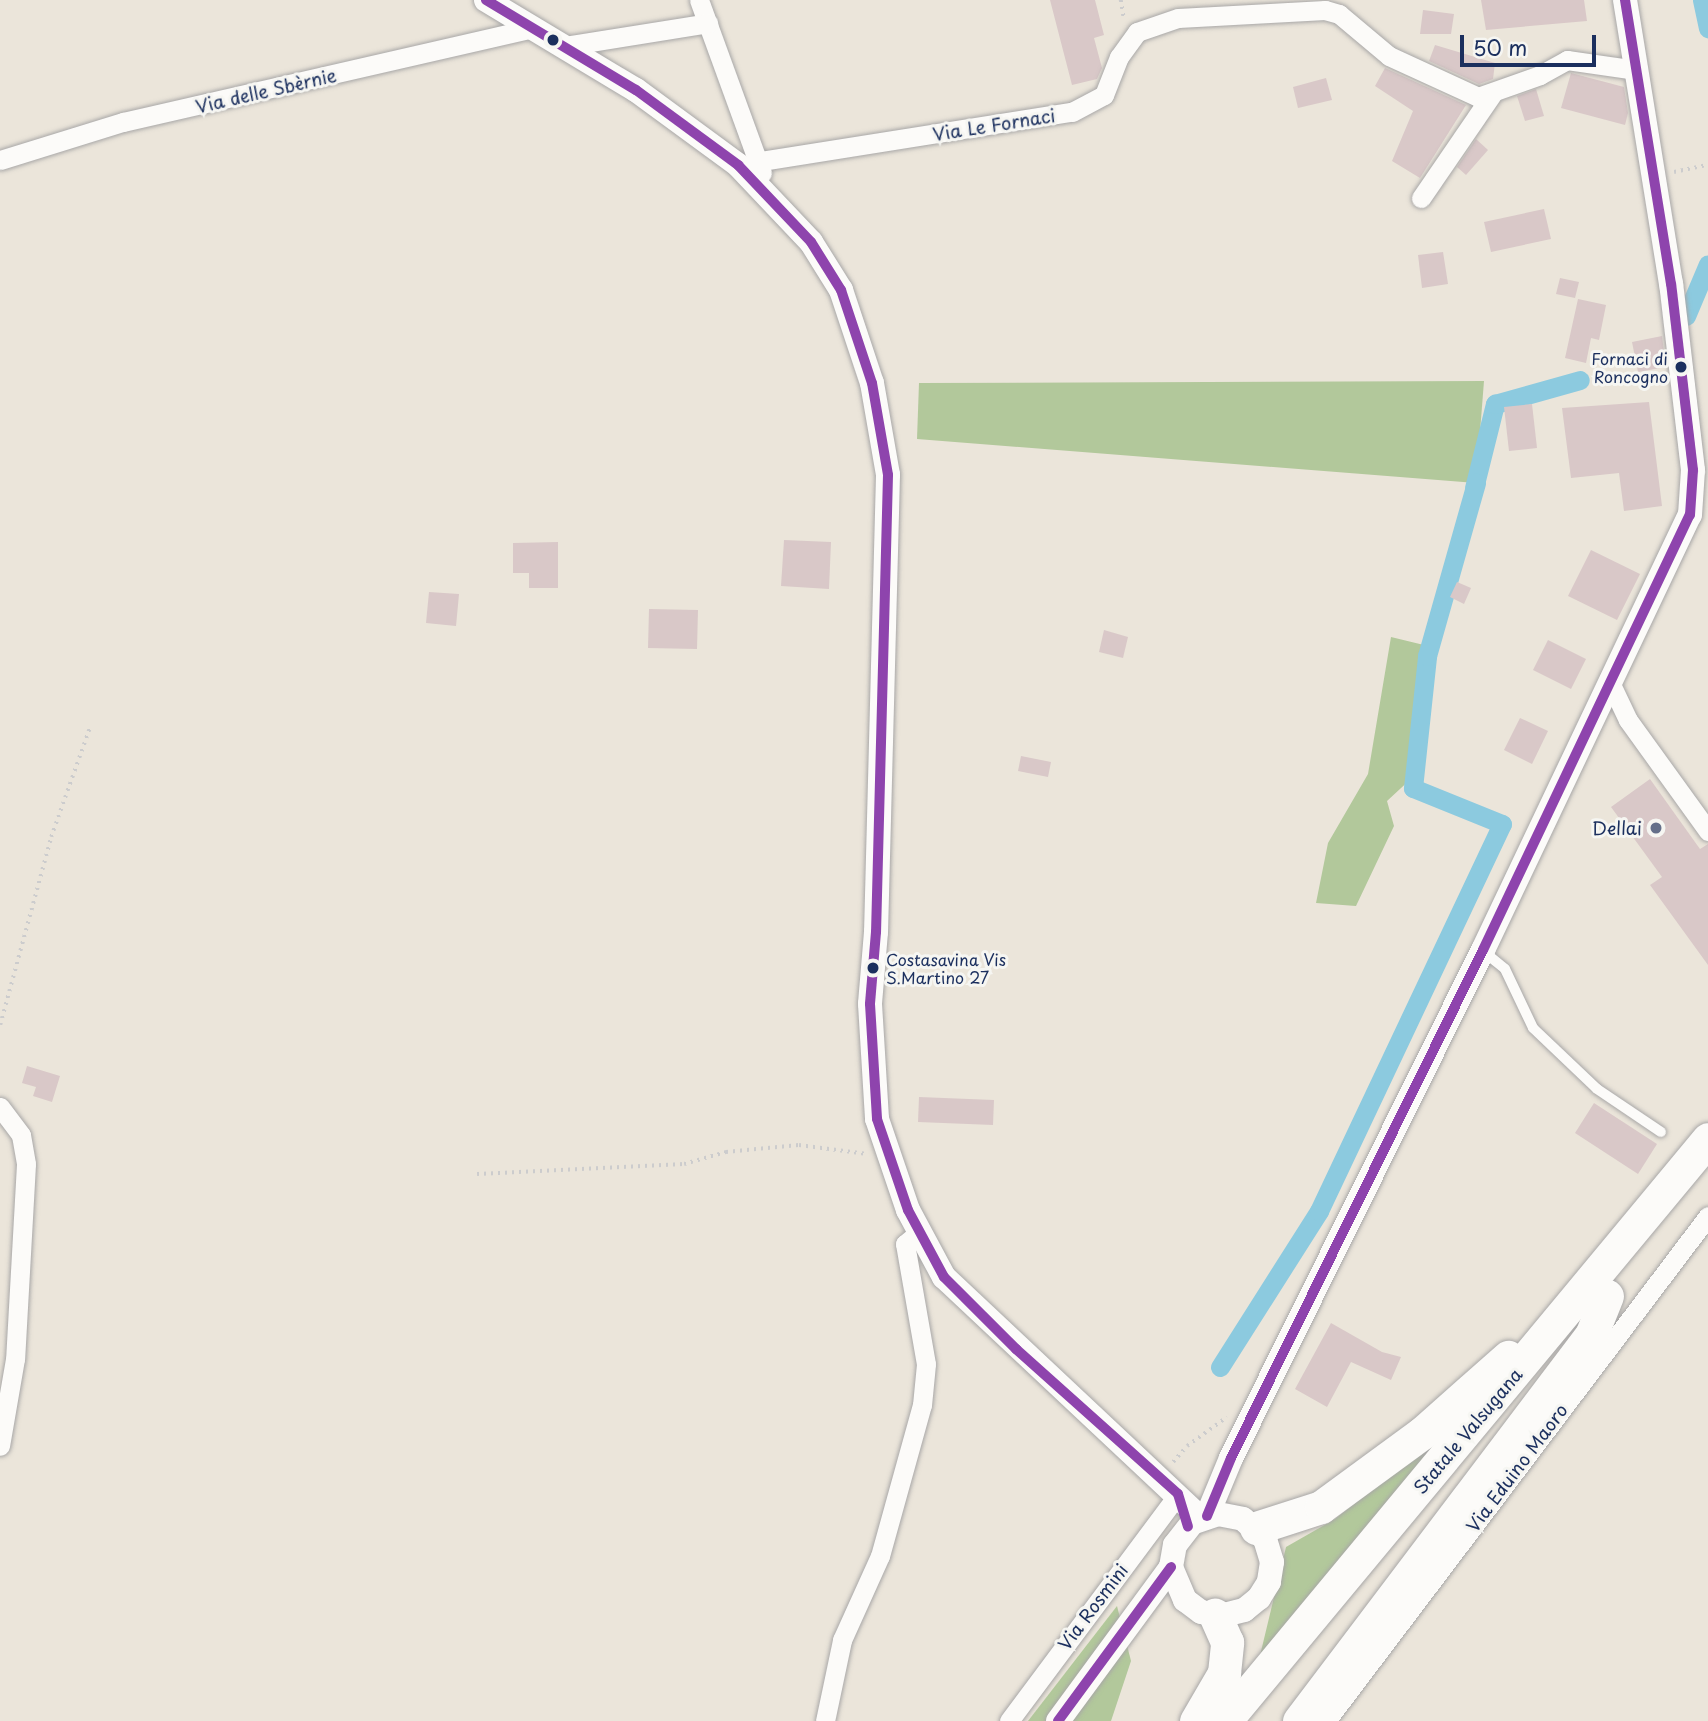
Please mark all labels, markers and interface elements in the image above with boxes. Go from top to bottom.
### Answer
scale bar [1463,21,1600,65]
text: 50 m [1473,31,1527,63]
unlabelled marker [546,33,560,47]
street label: Via delle Sbèrnie [193,64,339,118]
street label: Via Le Fornaci [931,105,1057,145]
place label: Fornaci di Roncogno [1592,348,1668,386]
marker: Fornaci di Roncogno [1674,360,1688,374]
place label: Dellai [1592,817,1642,839]
marker: Dellai [1648,820,1664,836]
place label: Costasavina Vis S.Martino 27 [886,949,1006,987]
marker: Costasavina Vis S.Martino 27 [866,961,880,975]
street label: Statale Valsugana [1409,1364,1527,1498]
street label: Via Eduino Maoro [1462,1400,1572,1536]
street label: Via Rosmini [1054,1560,1132,1654]

